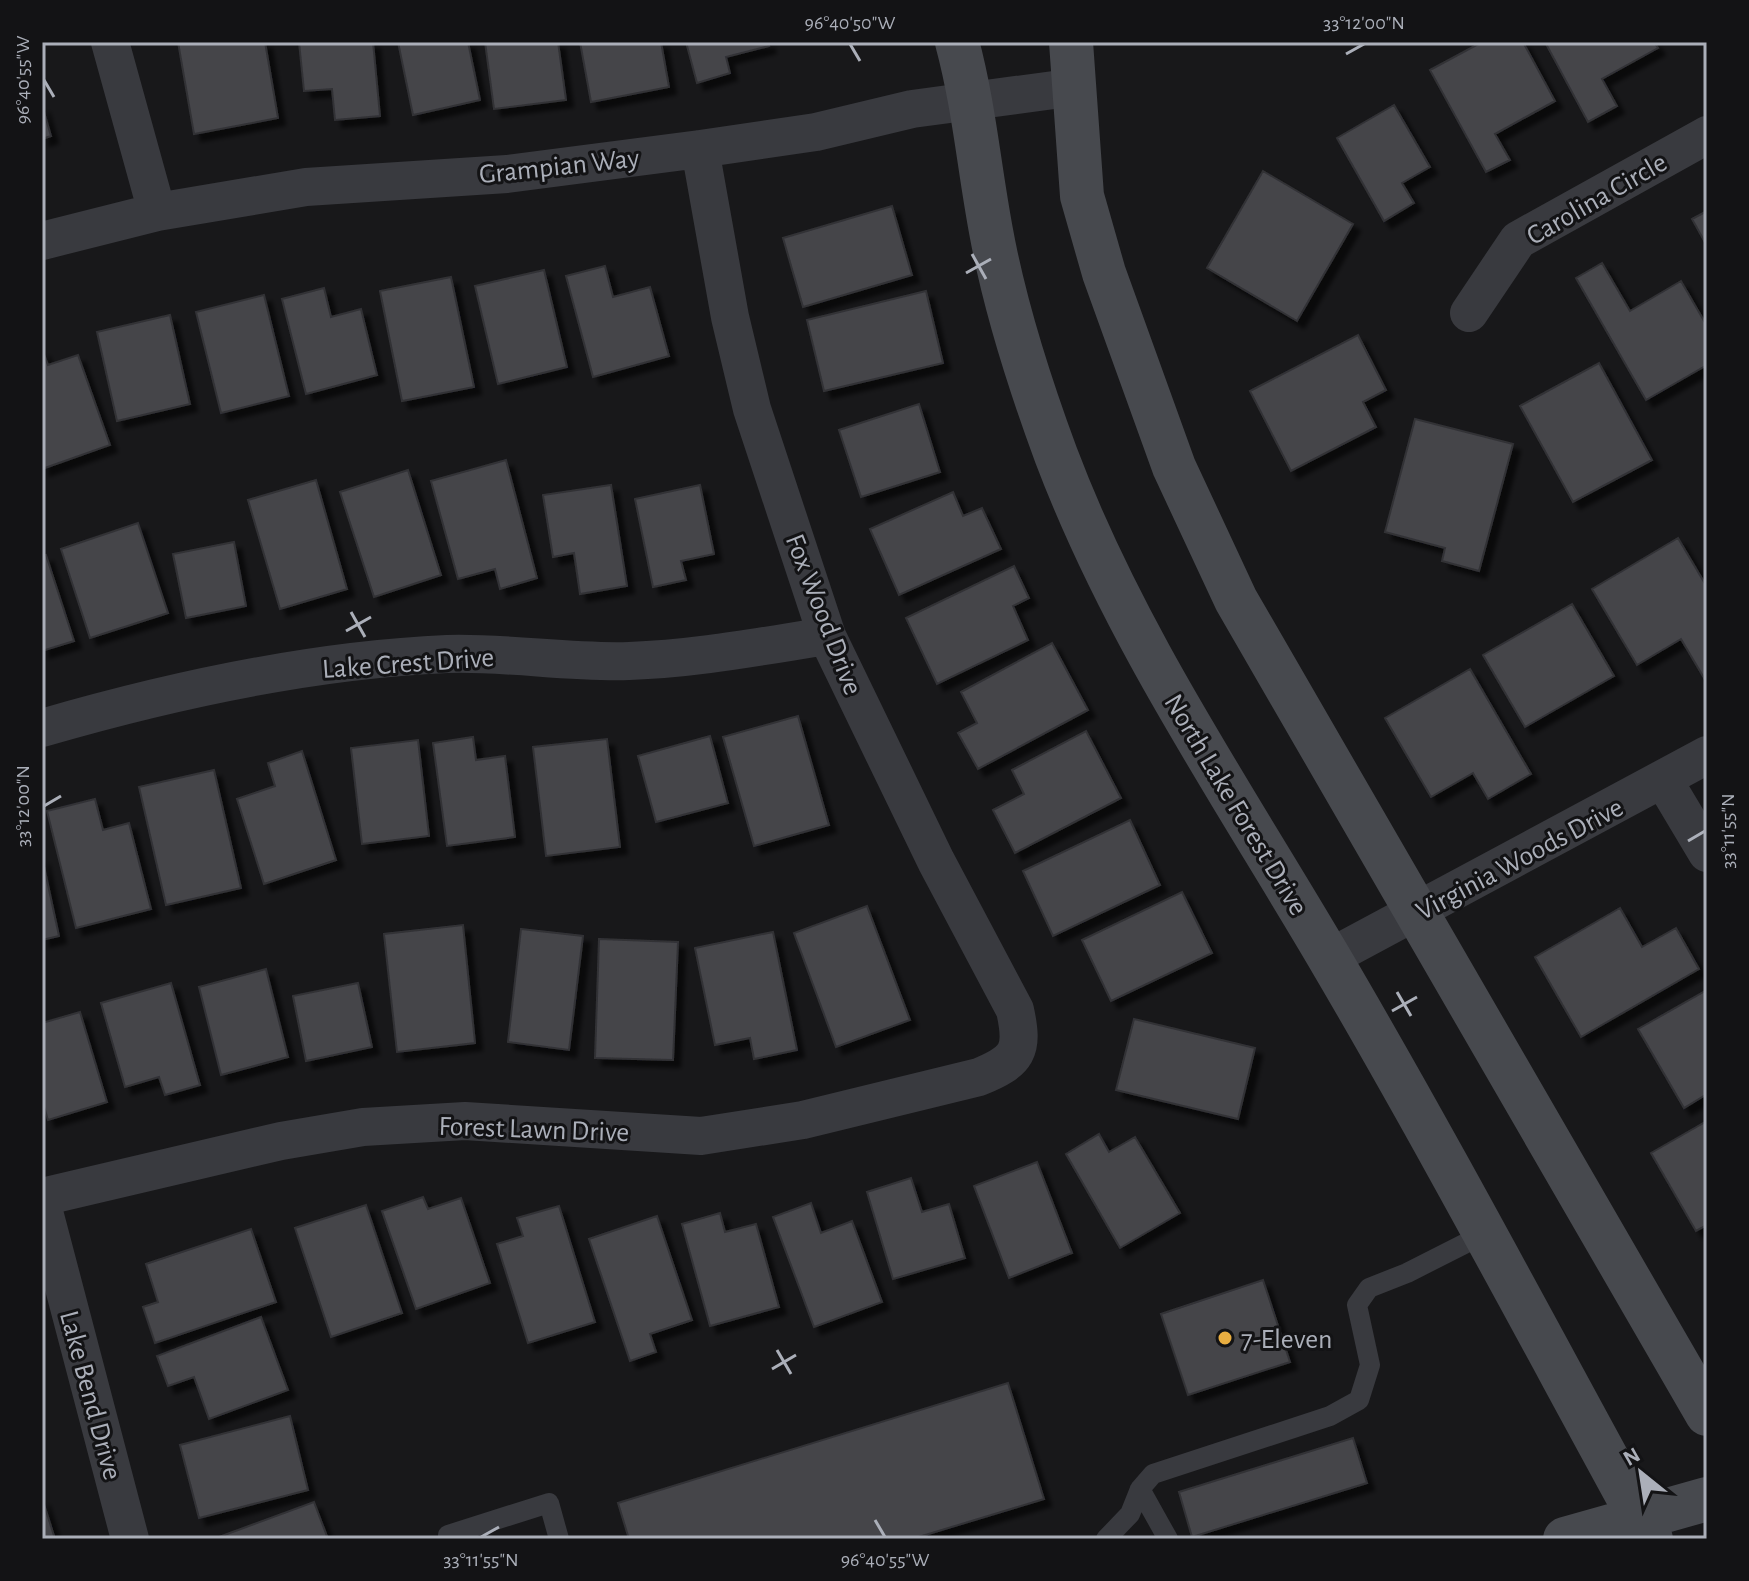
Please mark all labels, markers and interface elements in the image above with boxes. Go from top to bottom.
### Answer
text: 96°40'50"W [805,13,896,33]
text: 33°12'00"N [1323,13,1405,33]
text: 96°40'55"W [13,36,33,124]
street label: Grampian Way [478,145,641,189]
street label: Carolina Circle [1522,148,1672,251]
street label: Fox Wood Drive [780,530,867,699]
street label: Lake Crest Drive [321,644,495,684]
street label: North Lake Forest Drive [1158,690,1312,920]
text: 33°12'00"N [13,765,33,847]
street label: Virginia Woods Drive [1412,793,1628,926]
text: 33°11'55"N [1718,793,1738,869]
street label: Forest Lawn Drive [438,1113,630,1147]
street label: Lake Bend Drive [54,1308,126,1483]
place label: 7-Eleven [1241,1326,1333,1354]
marker: 7-Eleven [1216,1329,1234,1347]
north arrow [1601,1433,1681,1513]
text: N [1619,1443,1644,1470]
text: 33°11'55"N [443,1550,519,1570]
text: 96°40'55"W [841,1550,929,1570]

